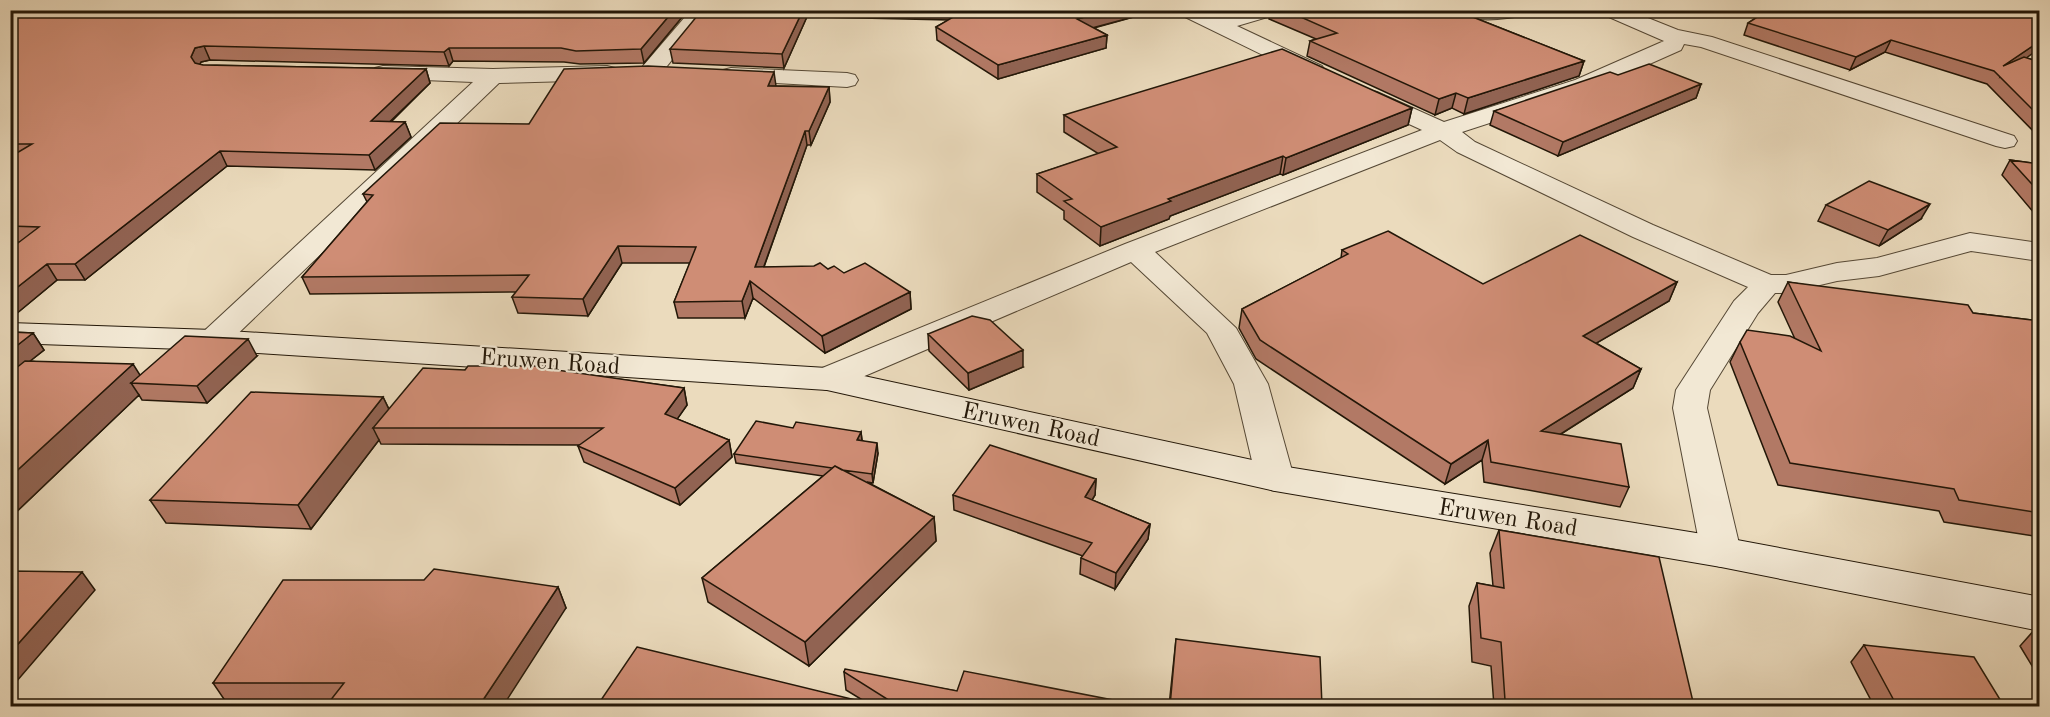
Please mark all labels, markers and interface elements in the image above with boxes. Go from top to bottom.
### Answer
street label: Eruwen Road [479,346,621,380]
street label: Eruwen Road [959,400,1102,452]
street label: Eruwen Road [1436,496,1579,542]

